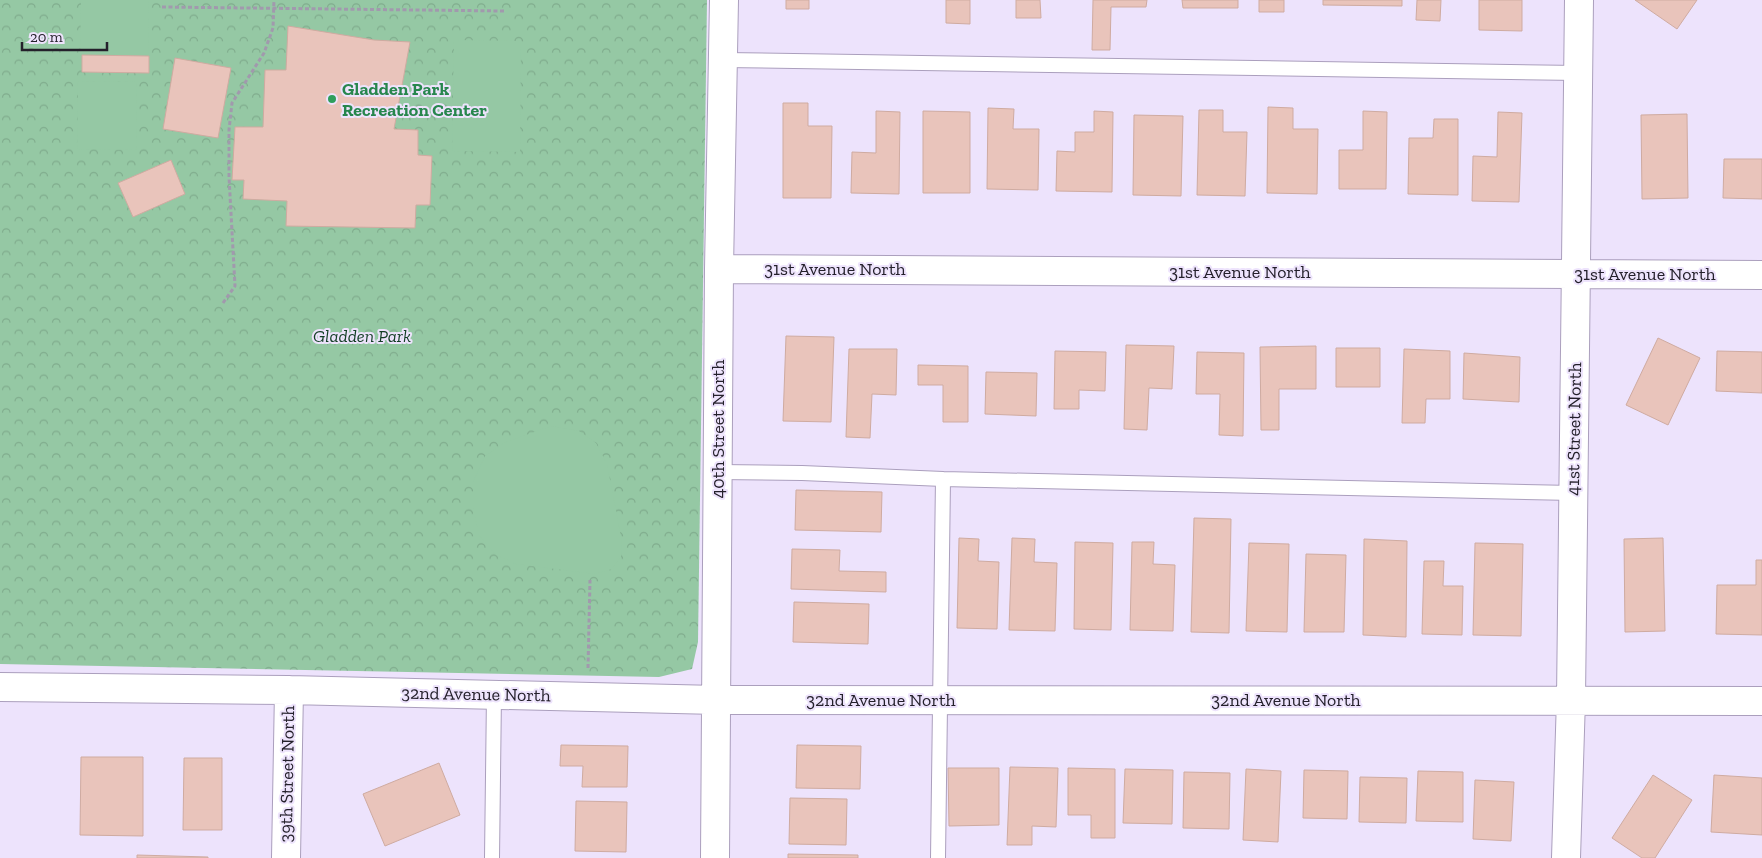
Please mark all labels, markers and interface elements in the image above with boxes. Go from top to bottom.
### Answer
scale bar [22,20,108,52]
text: 20 m [30,28,63,46]
place label: Gladden Park Recreation Center [342,78,487,121]
marker: Gladden Park Recreation Center [326,93,338,105]
street label: 31st Avenue North [764,258,906,280]
street label: 31st Avenue North [1169,261,1311,283]
street label: 31st Avenue North [1574,263,1716,285]
park label: Gladden Park [313,325,411,347]
street label: 40th Street North [707,360,729,498]
street label: 41st Street North [1562,362,1586,496]
street label: 32nd Avenue North [401,682,551,706]
street label: 32nd Avenue North [806,689,956,711]
street label: 32nd Avenue North [1211,689,1361,711]
street label: 39th Street North [275,705,299,843]

